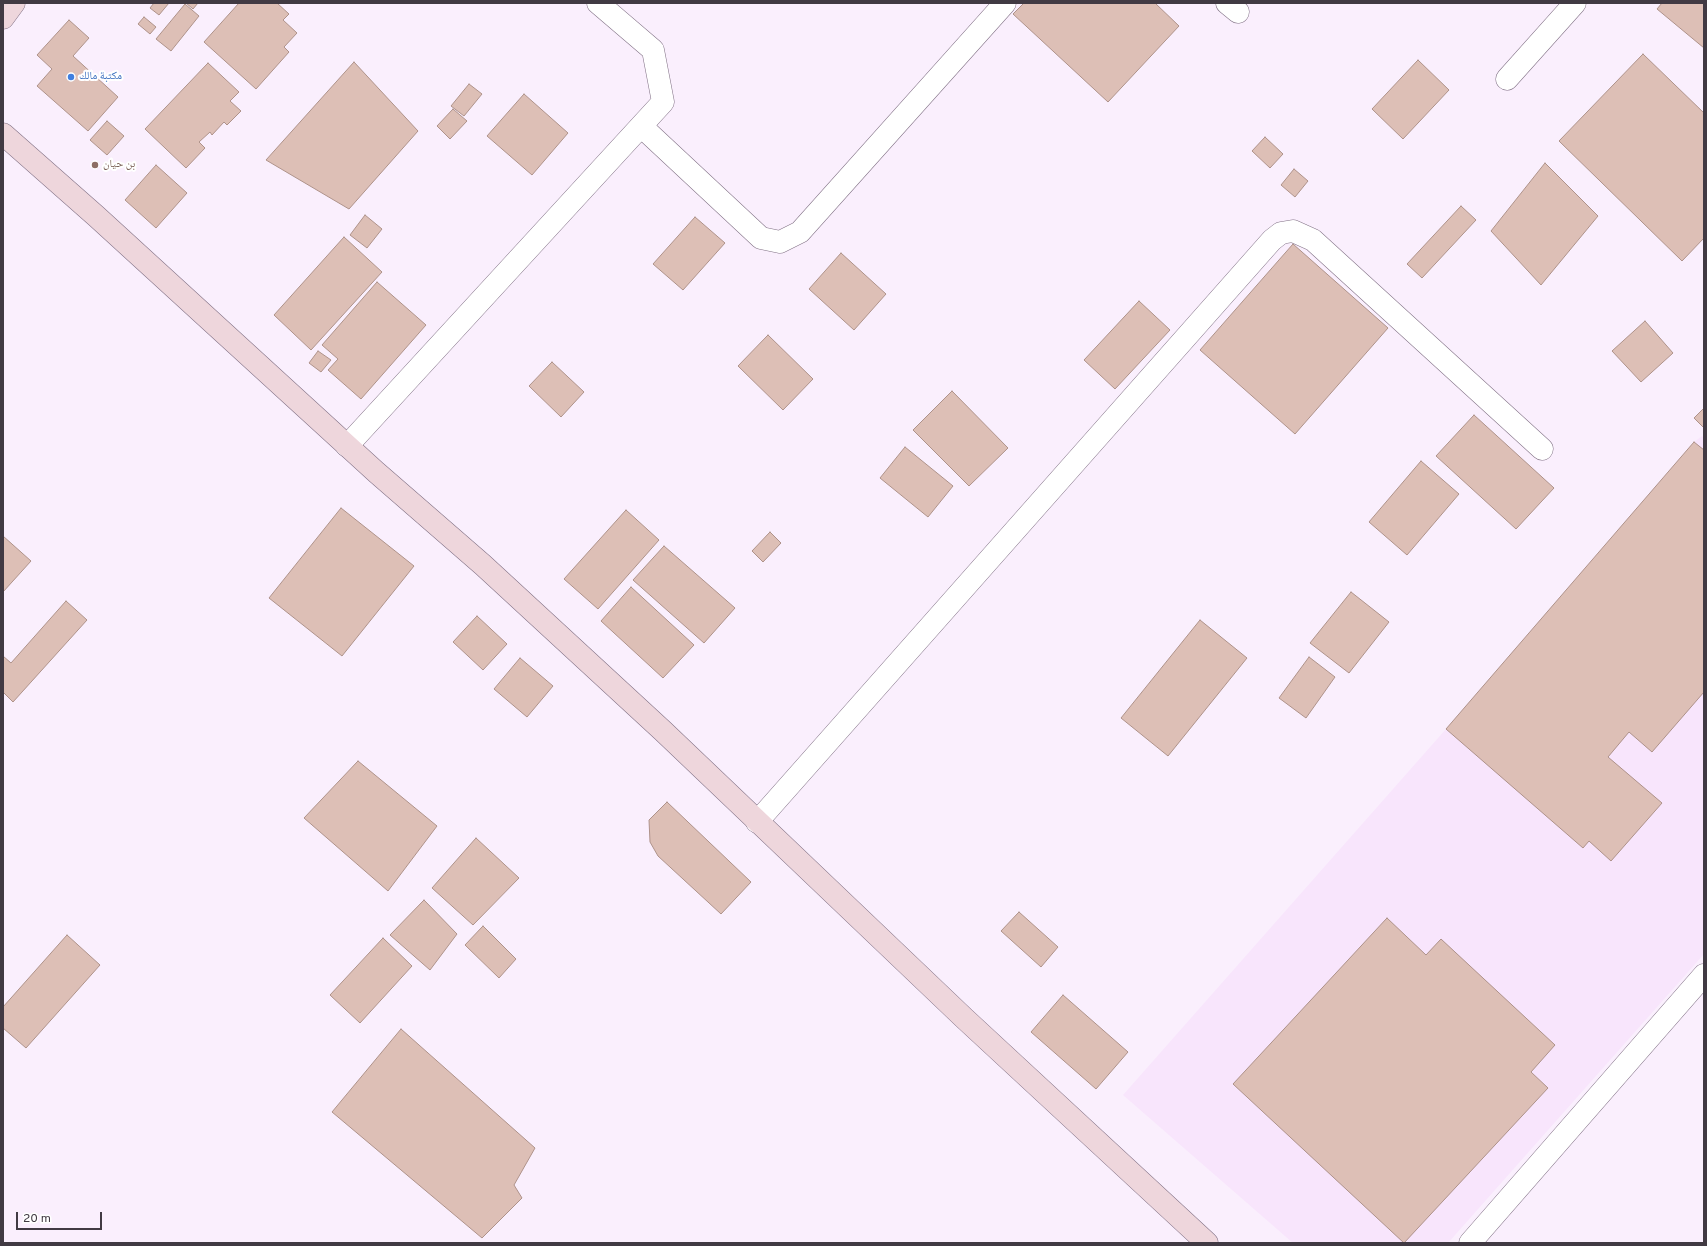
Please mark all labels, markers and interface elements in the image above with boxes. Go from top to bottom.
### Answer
place label: مكتبة مالك [79,70,122,84]
marker: مكتبة مالك [66,72,76,82]
place label: بن حيان [103,158,135,172]
marker: بن حيان [90,160,100,170]
scale bar [18,1204,104,1230]
text: 20 m [23,1211,51,1227]

